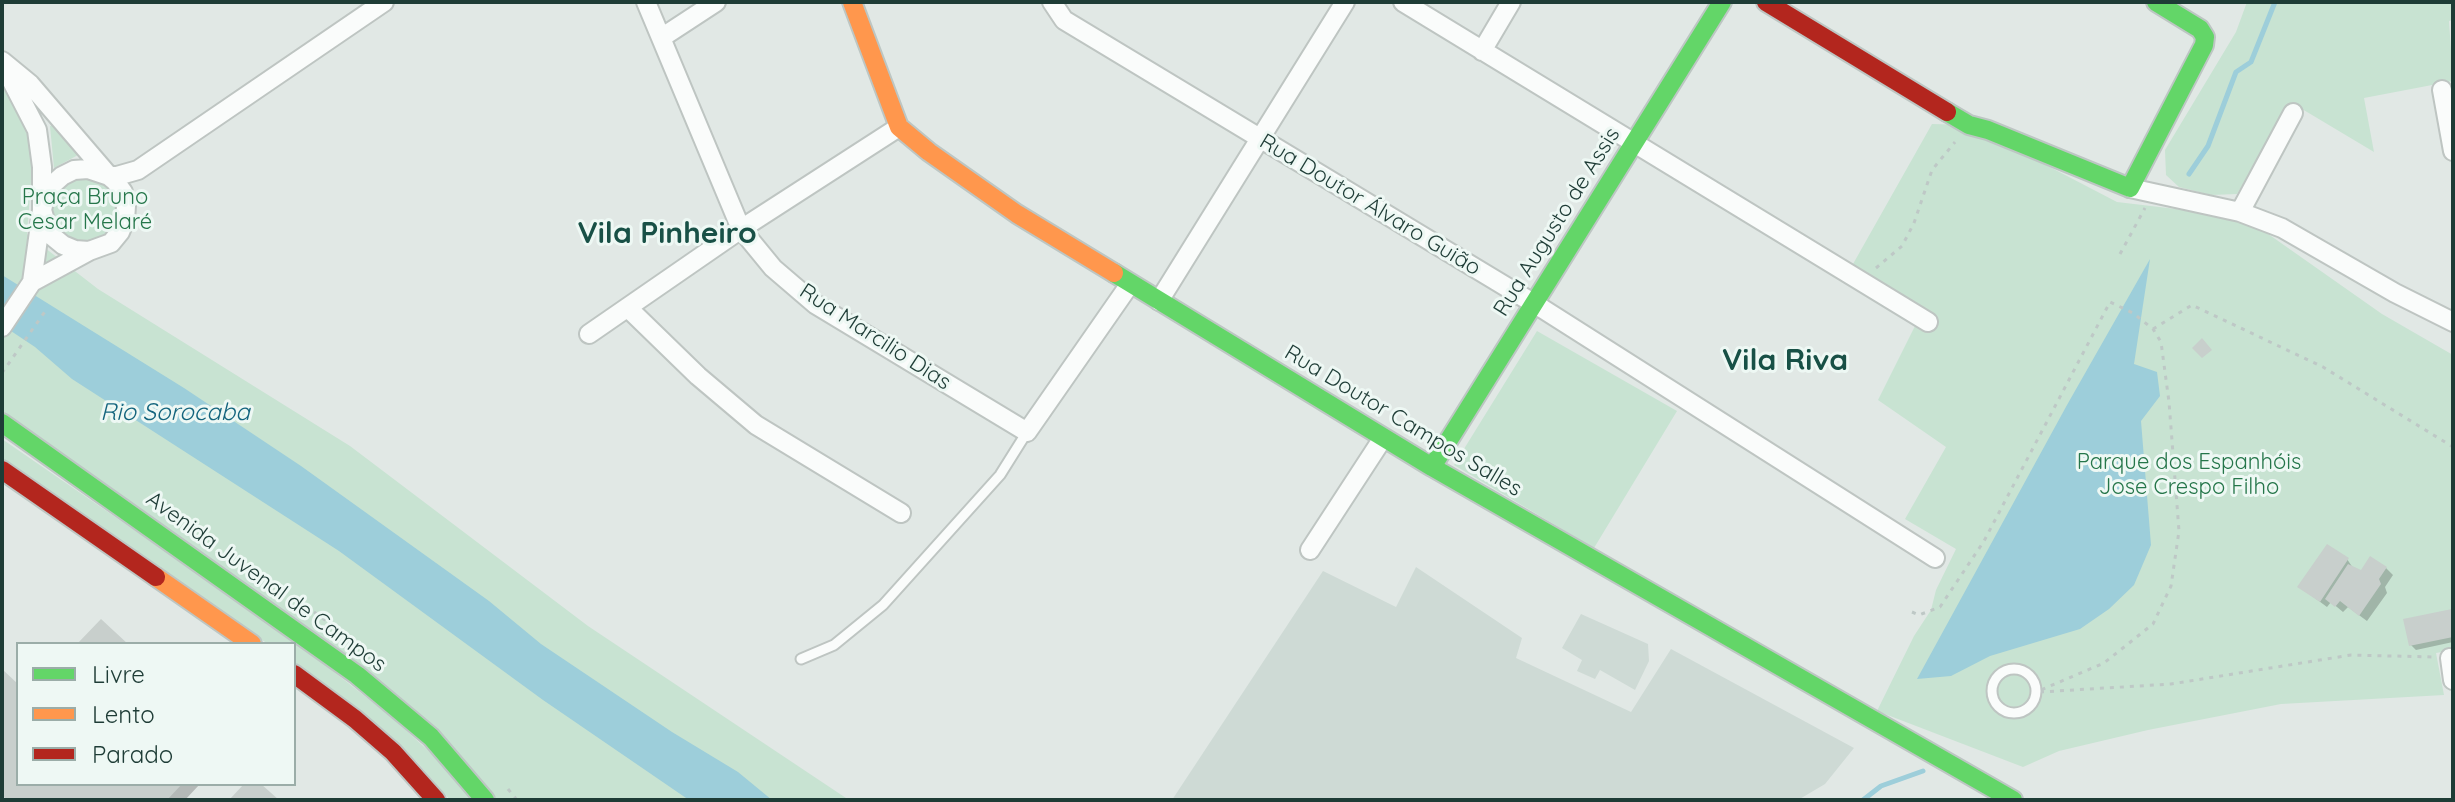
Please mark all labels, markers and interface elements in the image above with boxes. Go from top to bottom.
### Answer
street label: Rua Augusto de Assis [1488,123,1626,321]
street label: Rua Doutor Álvaro Guião [1255,128,1485,282]
park label: Praça Bruno Cesar Melaré [18,184,152,236]
district label: Vila Pinheiro [577,216,757,252]
street label: Rua Marcilio Dias [794,278,956,396]
street label: Rua Doutor Campos Salles [1279,340,1527,502]
district label: Vila Riva [1722,343,1848,379]
water label: Rio Sorocaba [100,399,250,427]
park label: Parque dos Espanhóis Jose Crespo Filho [2077,449,2301,500]
street label: Avenida Juvenal de Campos [141,486,391,678]
legend [16,642,296,786]
text: Livre [92,659,145,689]
text: Lento [92,699,155,729]
text: Parado [92,739,173,769]

